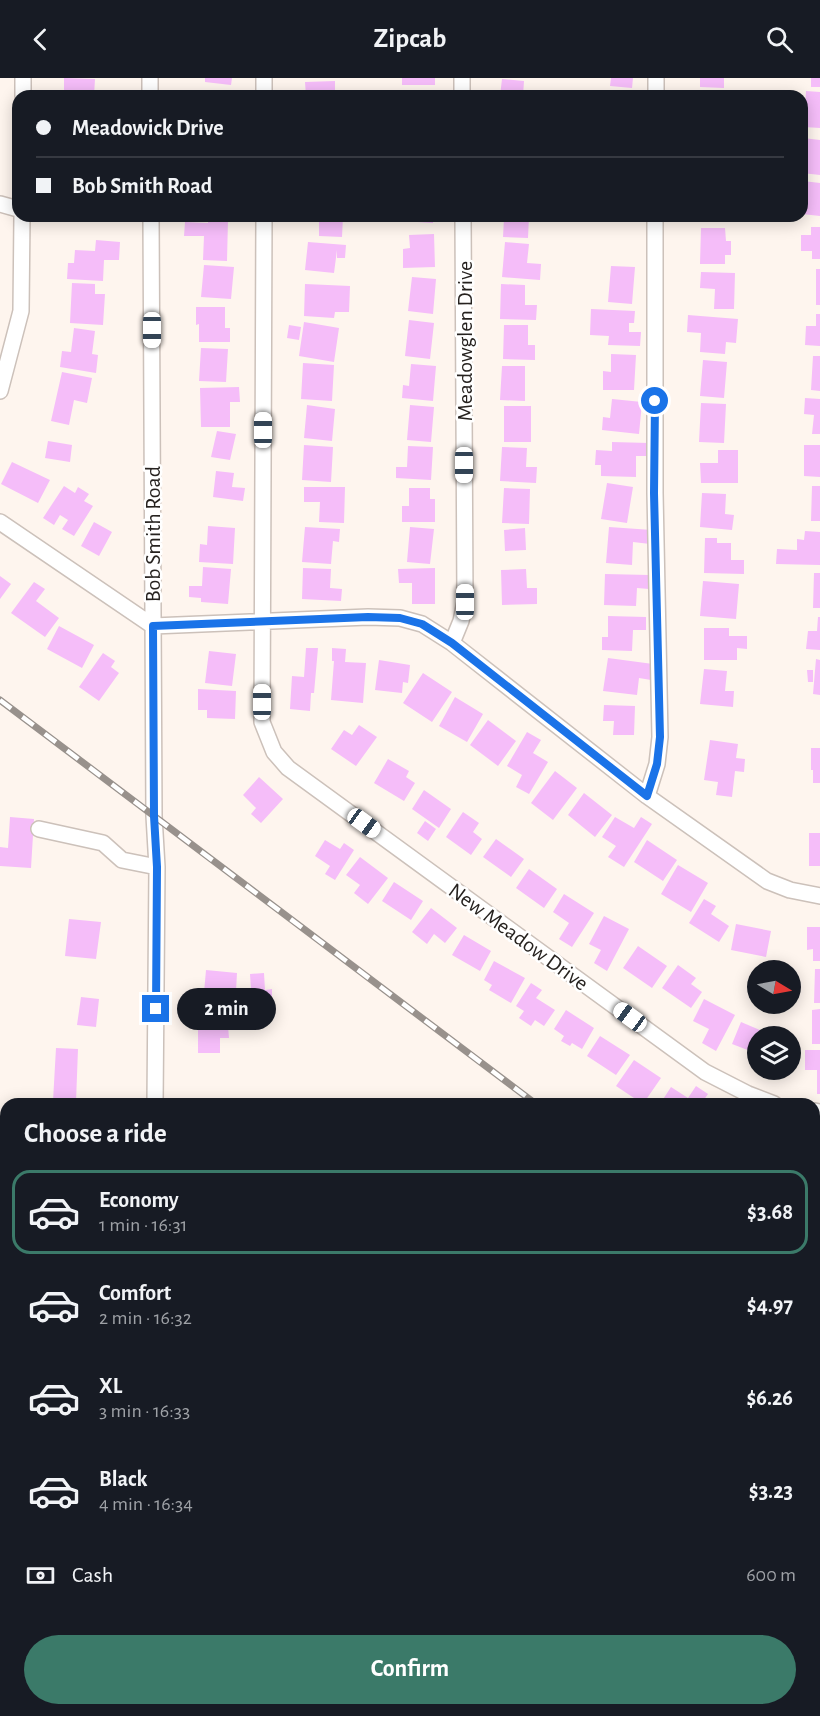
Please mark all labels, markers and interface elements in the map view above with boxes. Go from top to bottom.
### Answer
icon: back [24,23,57,56]
icon: search [763,23,796,56]
text: Zipcab [374,25,446,52]
text: Meadowick Drive [72,117,224,139]
text: Bob Smith Road [72,175,212,197]
street label: Meadowglen Drive [454,261,476,421]
car [143,312,161,348]
route start [641,387,668,414]
car [254,412,272,448]
car [455,447,473,483]
street label: Bob Smith Road [142,466,164,602]
car [456,584,474,620]
car [253,684,271,720]
car [344,805,384,841]
street label: New Meadow Drive [445,879,592,995]
north arrow [747,960,801,1014]
map controls [747,960,801,1080]
callout: 2 min [177,988,276,1030]
route end [142,995,169,1022]
text: 2 min [204,999,249,1019]
car [610,999,650,1035]
button: layers [747,1026,801,1080]
text: Choose a ride [24,1120,167,1147]
icon: car [27,1185,81,1239]
text: Economy [99,1189,179,1211]
text: $3.68 [747,1201,793,1223]
text: 1 min · 16:31 [99,1215,188,1235]
icon: car [27,1278,81,1332]
text: Comfort [99,1282,171,1304]
text: $4.97 [747,1294,793,1316]
text: 2 min · 16:32 [99,1308,192,1328]
icon: car [27,1371,81,1425]
text: XL [99,1375,122,1397]
text: $6.26 [746,1387,793,1409]
text: 3 min · 16:33 [99,1401,190,1421]
icon: car [27,1464,81,1518]
text: Black [99,1468,147,1490]
text: $3.23 [749,1480,793,1502]
text: 4 min · 16:34 [99,1494,193,1514]
icon: cash [24,1559,57,1592]
text: Cash [72,1564,113,1586]
text: 600 m [746,1565,796,1585]
button: Confirm [24,1635,796,1704]

